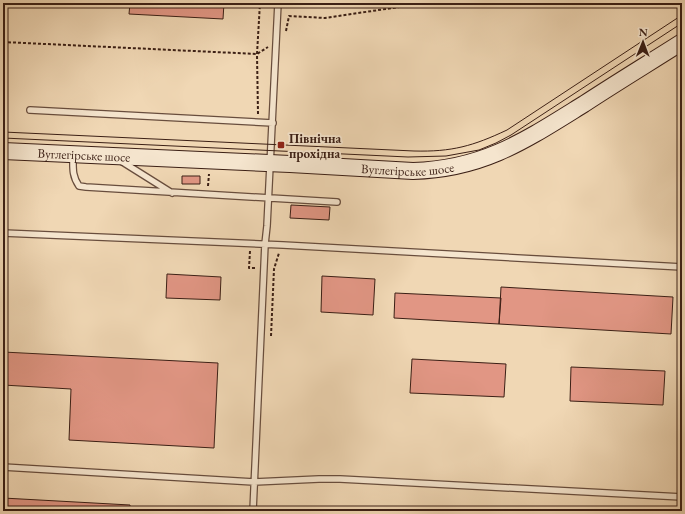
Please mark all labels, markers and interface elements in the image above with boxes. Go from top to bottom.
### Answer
north arrow [623,22,663,62]
text: N [639,25,648,39]
place label: Північна прохідна [289,130,342,162]
marker: Північна прохідна [276,140,286,150]
street label: Вуглегірське шосе [37,144,131,165]
street label: Вуглегірське шосе [361,158,455,180]

